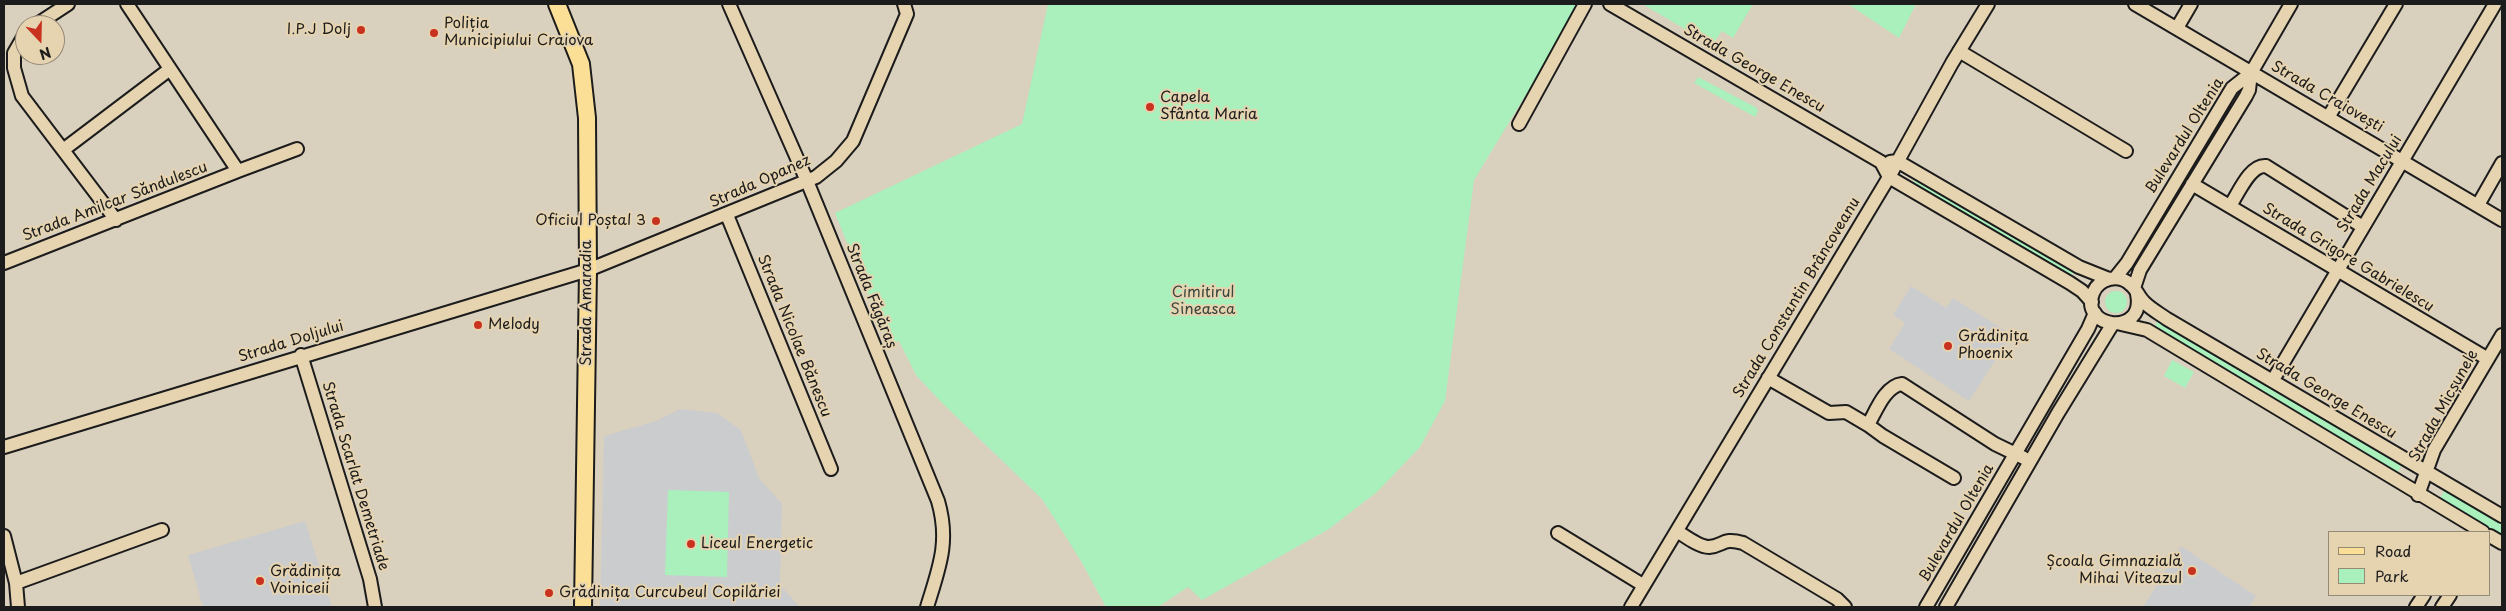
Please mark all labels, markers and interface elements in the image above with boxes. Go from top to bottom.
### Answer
north arrow [15,15,65,65]
place label: Poliția Municipiului Craiova [444,15,593,50]
place label: I.P.J Dolj [287,21,351,39]
street label: Strada George Enescu [1680,21,1828,117]
marker: I.P.J Dolj [355,24,367,36]
marker: Poliția Municipiului Craiova [428,27,440,39]
text: N [36,42,54,65]
street label: Strada Craiovești [2268,58,2386,136]
street label: Bulevardul Oltenia [2142,75,2228,197]
place label: Capela Sfânta Maria [1160,89,1258,124]
marker: Capela Sfânta Maria [1144,101,1156,113]
street label: Strada Macului [2334,132,2406,236]
street label: Strada Opanez [707,152,813,212]
street label: Strada Amilcar Săndulescu [20,158,210,246]
street label: Strada Constantin Brâncoveanu [1730,194,1864,402]
street label: Strada Grigore Gabrielescu [2259,200,2437,316]
place label: Oficiul Poștal 3 [535,212,646,230]
marker: Oficiul Poștal 3 [650,215,662,227]
street label: Strada Amaradia [578,240,596,366]
street label: Strada Făgăraș [842,241,900,351]
street label: Strada Nicolae Bănescu [753,252,835,420]
park label: Cimitirul Sineasca [1171,284,1235,319]
place label: Melody [488,316,540,334]
street label: Strada Doljului [236,317,346,367]
marker: Melody [472,319,484,331]
place label: Grădinița Phoenix [1958,328,2029,363]
marker: Grădinița Phoenix [1942,340,1954,352]
street label: Strada George Enescu [2253,345,2399,443]
street label: Strada Micșunele [2406,347,2482,465]
street label: Strada Scarlat Demetriade [318,379,392,573]
street label: Bulevardul Oltenia [1916,461,1998,585]
legend [2328,531,2491,596]
place label: Liceul Energetic [701,535,813,553]
marker: Liceul Energetic [685,538,697,550]
text: Road [2375,539,2411,562]
place label: Școala Gimnazială Mihai Viteazul [2046,553,2182,588]
place label: Grădinița Voiniceii [270,563,341,598]
text: Park [2375,564,2409,587]
marker: Școala Gimnazială Mihai Viteazul [2186,565,2198,577]
marker: Grădinița Voiniceii [254,575,266,587]
place label: Grădinița Curcubeul Copilăriei [559,584,781,602]
marker: Grădinița Curcubeul Copilăriei [543,587,555,599]

